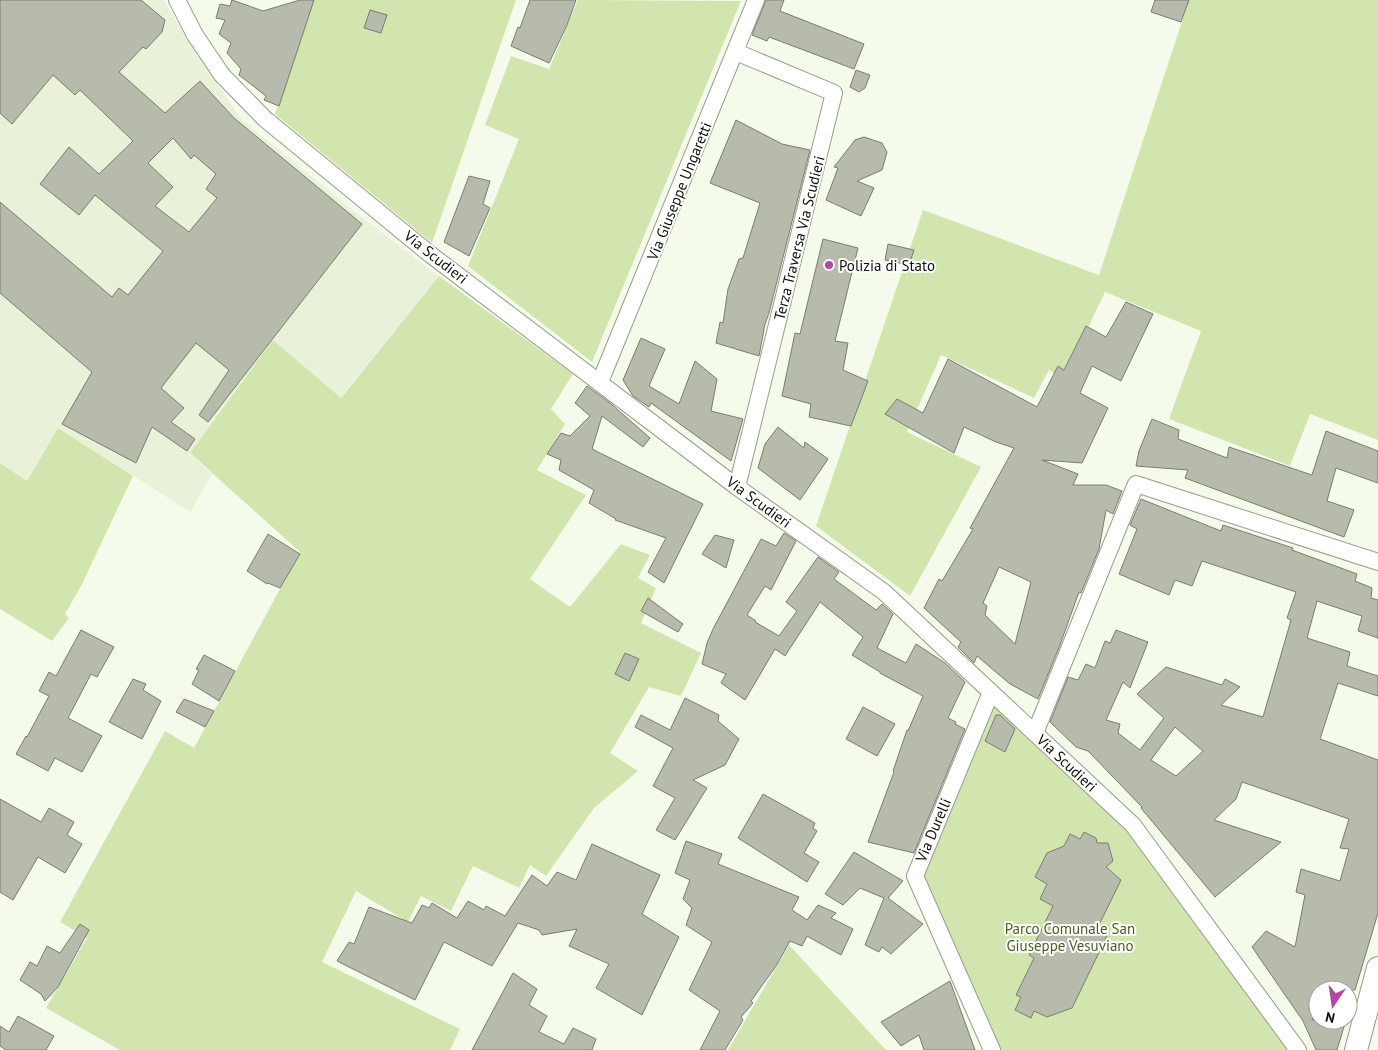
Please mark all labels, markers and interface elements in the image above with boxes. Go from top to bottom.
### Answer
street label: Via Giuseppe Ungaretti [642,119,715,264]
street label: Terza Traversa Via Scudieri [769,154,829,322]
street label: Via Scudieri [400,226,472,288]
place label: Polizia di Stato [839,256,935,275]
marker: Polizia di Stato [823,259,835,271]
street label: Via Scudieri [722,471,795,532]
street label: Via Scudieri [1032,730,1101,796]
street label: Via Durelli [911,795,955,866]
park label: Parco Comunale San Giuseppe Vesuviano [1005,919,1135,955]
north arrow [1308,980,1358,1030]
text: N [1324,1008,1337,1027]

